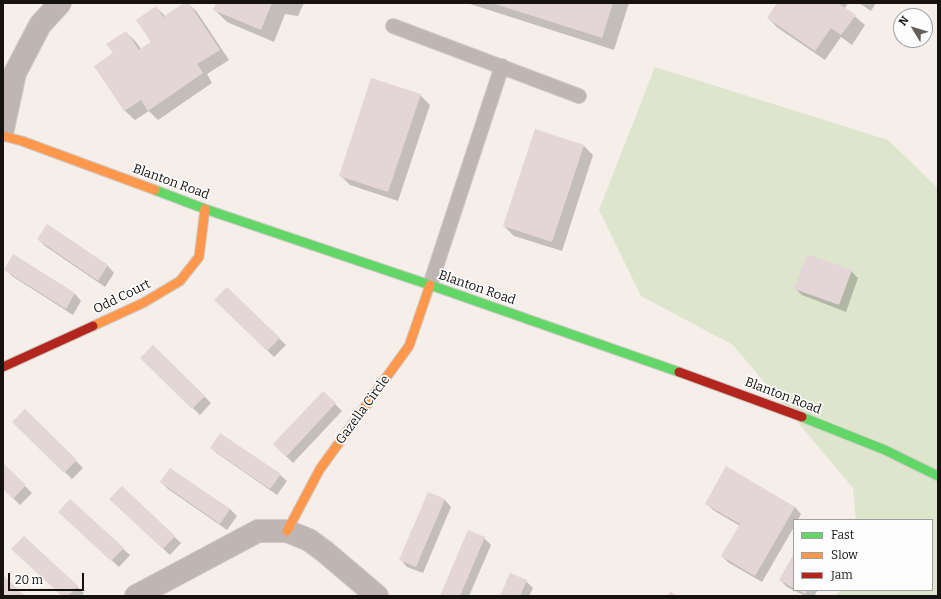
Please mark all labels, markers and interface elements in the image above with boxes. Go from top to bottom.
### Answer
north arrow [893,8,933,48]
text: N [896,14,912,28]
street label: Blanton Road [130,161,212,203]
street label: Blanton Road [436,268,518,308]
street label: Odd Court [91,276,153,318]
street label: Gazella Circle [333,372,393,448]
street label: Blanton Road [743,374,823,418]
legend [793,519,933,591]
text: Fast [831,528,854,542]
text: Slow [831,548,858,562]
scale bar [10,565,86,591]
text: Jam [831,568,853,582]
text: 20 m [15,573,43,587]

